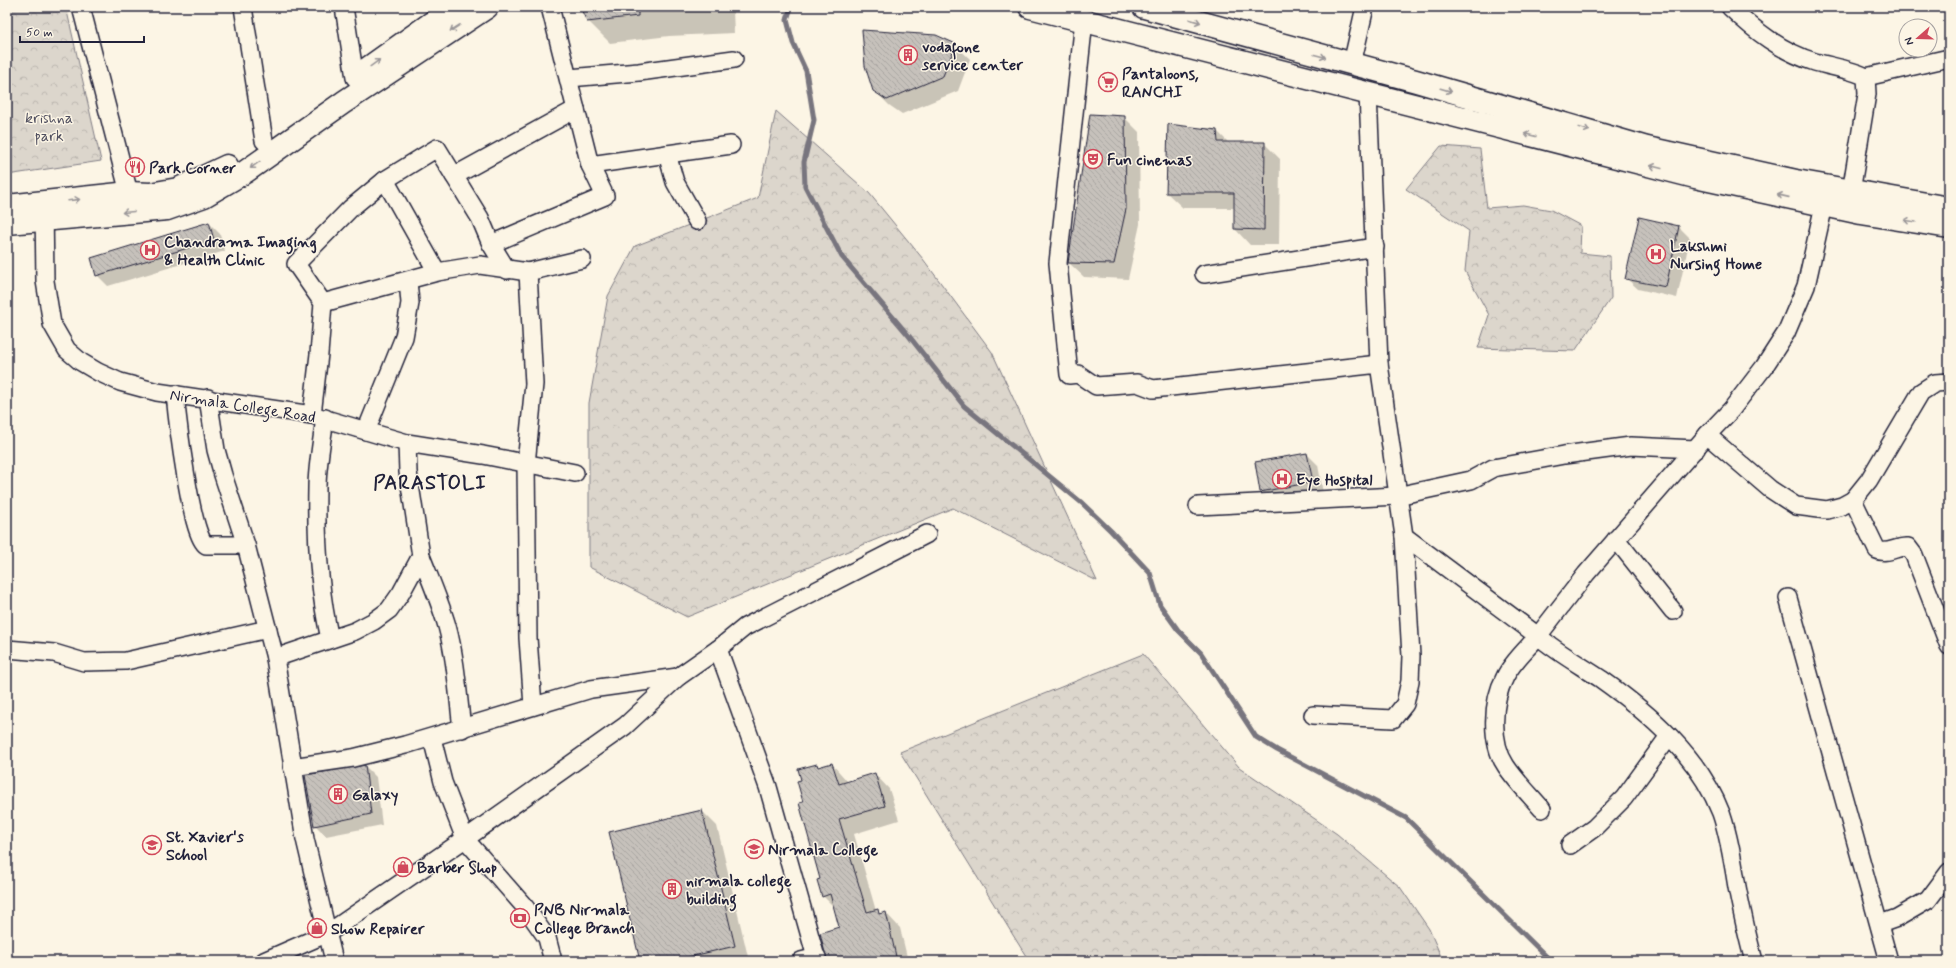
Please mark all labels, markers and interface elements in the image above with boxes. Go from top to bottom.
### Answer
scale bar [20,18,144,44]
one-way arrow [1188,18,1201,26]
north arrow [1898,18,1938,58]
text: 50 m [26,25,53,41]
one-way arrow [449,25,461,33]
text: N [1902,35,1917,47]
place label: vodafone service center [921,37,1023,76]
building icon: vodafone service center [897,44,919,66]
one-way arrow [1313,53,1326,60]
one-way arrow [370,59,381,67]
place label: Pantaloons, RANCHI [1122,64,1199,103]
supermarket icon: Pantaloons, RANCHI [1097,71,1119,93]
one-way arrow [1439,87,1452,94]
park label: krishna park [25,108,73,147]
one-way arrow [1577,126,1590,133]
one-way arrow [1524,131,1537,138]
theatre icon: Fun cinemas [1082,148,1104,170]
place label: Fun cinemas [1107,150,1192,171]
restaurant icon: Park Corner [124,156,146,178]
place label: Park Corner [149,158,236,179]
one-way arrow [250,161,261,169]
one-way arrow [1650,163,1663,170]
one-way arrow [1777,191,1790,199]
one-way arrow [67,196,80,203]
one-way arrow [122,209,135,216]
one-way arrow [1904,217,1917,225]
place label: Chandrama Imaging & Health Clinic [164,232,317,271]
place label: Lakshmi Nursing Home [1670,236,1762,277]
hospital icon: Chandrama Imaging & Health Clinic [139,239,161,261]
hospital icon: Lakshmi Nursing Home [1645,243,1667,265]
street label: Nirmala College Road [168,385,317,429]
hospital icon: Eye Hospital [1271,468,1293,490]
district label: PARASTOLI [373,470,487,497]
place label: Eye Hospital [1296,470,1373,491]
building icon: Galaxy [327,783,349,805]
place label: Galaxy [352,785,399,806]
place label: St. Xavier's School [166,827,245,866]
school or university icon: St. Xavier's School [141,834,163,856]
school or university icon: Nirmala College [743,838,765,860]
place label: Nirmala College [768,840,878,863]
shop icon: Barber Shop [392,856,414,878]
place label: Barber Shop [417,858,497,879]
place label: nirmala college building [686,871,792,912]
building icon: nirmala college building [661,878,683,900]
place label: PNB Nirmala College Branch [534,900,635,940]
bank icon: PNB Nirmala College Branch [509,907,531,929]
shop icon: Show Repairer [306,917,328,939]
place label: Show Repairer [331,919,425,940]

